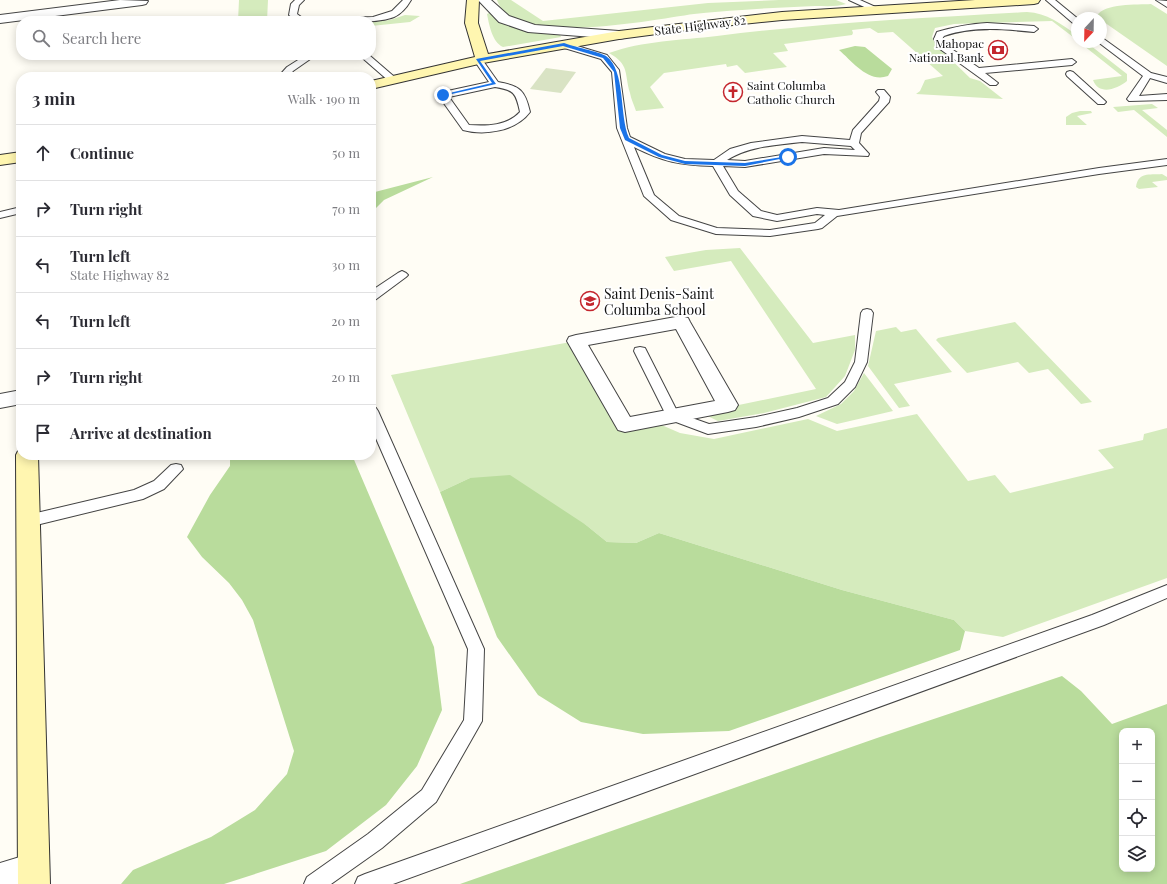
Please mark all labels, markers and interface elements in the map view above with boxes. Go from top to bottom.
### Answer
street label: State Highway 82 [654,11,747,39]
north arrow [1071,12,1107,48]
search box [16,16,376,60]
icon: search [30,27,52,49]
text: Search here [62,28,141,48]
place label: Mahopac National Bank [909,35,984,65]
bank icon: Mahopac National Bank [987,39,1009,61]
place label: Saint Columba Catholic Church [747,77,835,107]
church icon: Saint Columba Catholic Church [722,81,744,103]
route end [434,86,452,104]
text: 3 min [32,87,75,109]
text: Walk · 190 m [288,90,360,107]
icon: ahead [32,142,54,164]
text: Continue [70,143,134,163]
text: 50 m [332,144,360,161]
route start [779,148,797,166]
icon: right [32,198,54,220]
text: Turn right [70,199,143,219]
text: 70 m [332,200,360,217]
text: Turn left [70,246,131,266]
icon: left [32,254,54,276]
text: 30 m [332,256,360,273]
text: State Highway 82 [70,266,169,283]
place label: Saint Denis-Saint Columba School [604,284,715,319]
school or university icon: Saint Denis-Saint Columba School [579,290,601,312]
icon: left [32,310,54,332]
text: Turn left [70,311,131,331]
text: 20 m [331,312,360,329]
icon: right [32,366,54,388]
text: Turn right [70,367,143,387]
text: 20 m [331,368,360,385]
icon: arrive [32,422,54,444]
text: Arrive at destination [70,423,212,443]
map controls [1119,728,1155,872]
button: + [1119,728,1155,764]
button: − [1119,764,1155,800]
button: locate [1119,800,1155,836]
button: layers [1119,836,1155,872]

